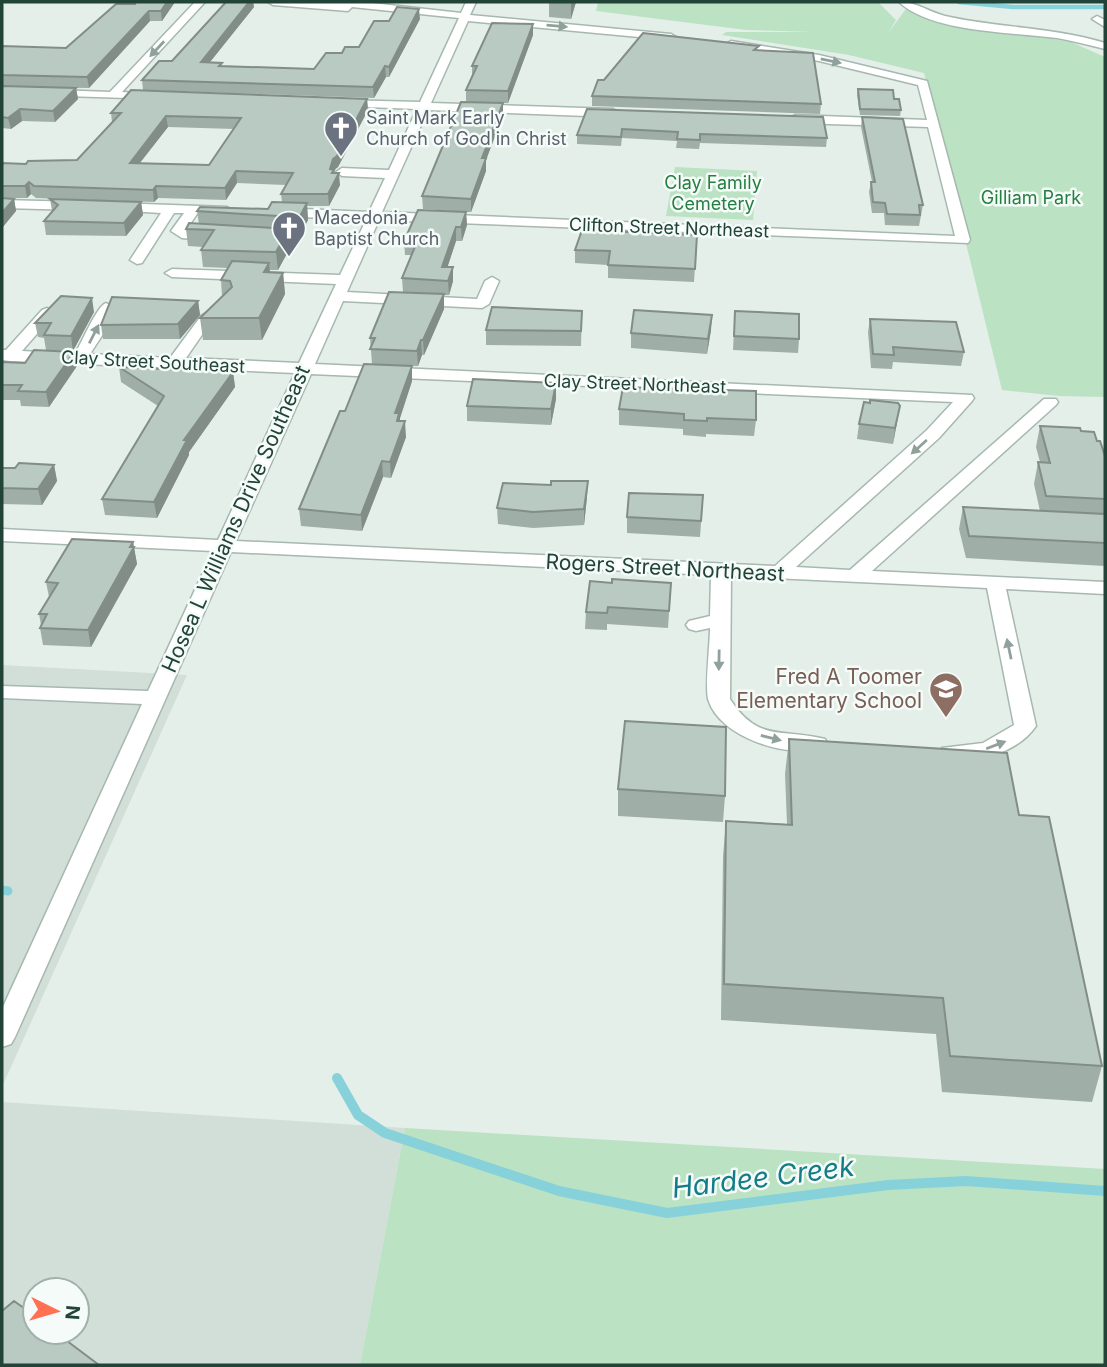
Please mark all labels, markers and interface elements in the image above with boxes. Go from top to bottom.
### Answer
one-way arrow [546,21,568,32]
one-way arrow [149,40,165,58]
one-way arrow [820,56,842,67]
place label: Saint Mark Early Church of God in Christ [366,107,566,149]
church icon: Saint Mark Early Church of God in Christ [322,109,360,158]
park label: Clay Family Cemetery [664,172,762,214]
park label: Gilliam Park [981,187,1081,208]
place label: Macedonia Baptist Church [314,207,439,249]
church icon: Macedonia Baptist Church [270,209,308,258]
street label: Clifton Street Northeast [569,214,769,241]
one-way arrow [87,323,99,343]
street label: Clay Street Southeast [61,346,246,377]
street label: Hosea L Williams Drive Southeast [156,361,315,676]
street label: Clay Street Northeast [543,370,727,397]
one-way arrow [910,439,927,454]
street label: Rogers Street Northeast [545,549,785,586]
one-way arrow [1003,638,1014,660]
one-way arrow [714,649,725,671]
place label: Fred A Toomer Elementary School [736,664,922,713]
school or university icon: Fred A Toomer Elementary School [927,670,965,719]
one-way arrow [760,733,782,744]
one-way arrow [986,739,1007,750]
water label: Hardee Creek [670,1149,857,1205]
north arrow [21,1276,91,1346]
text: N [60,1304,85,1321]

